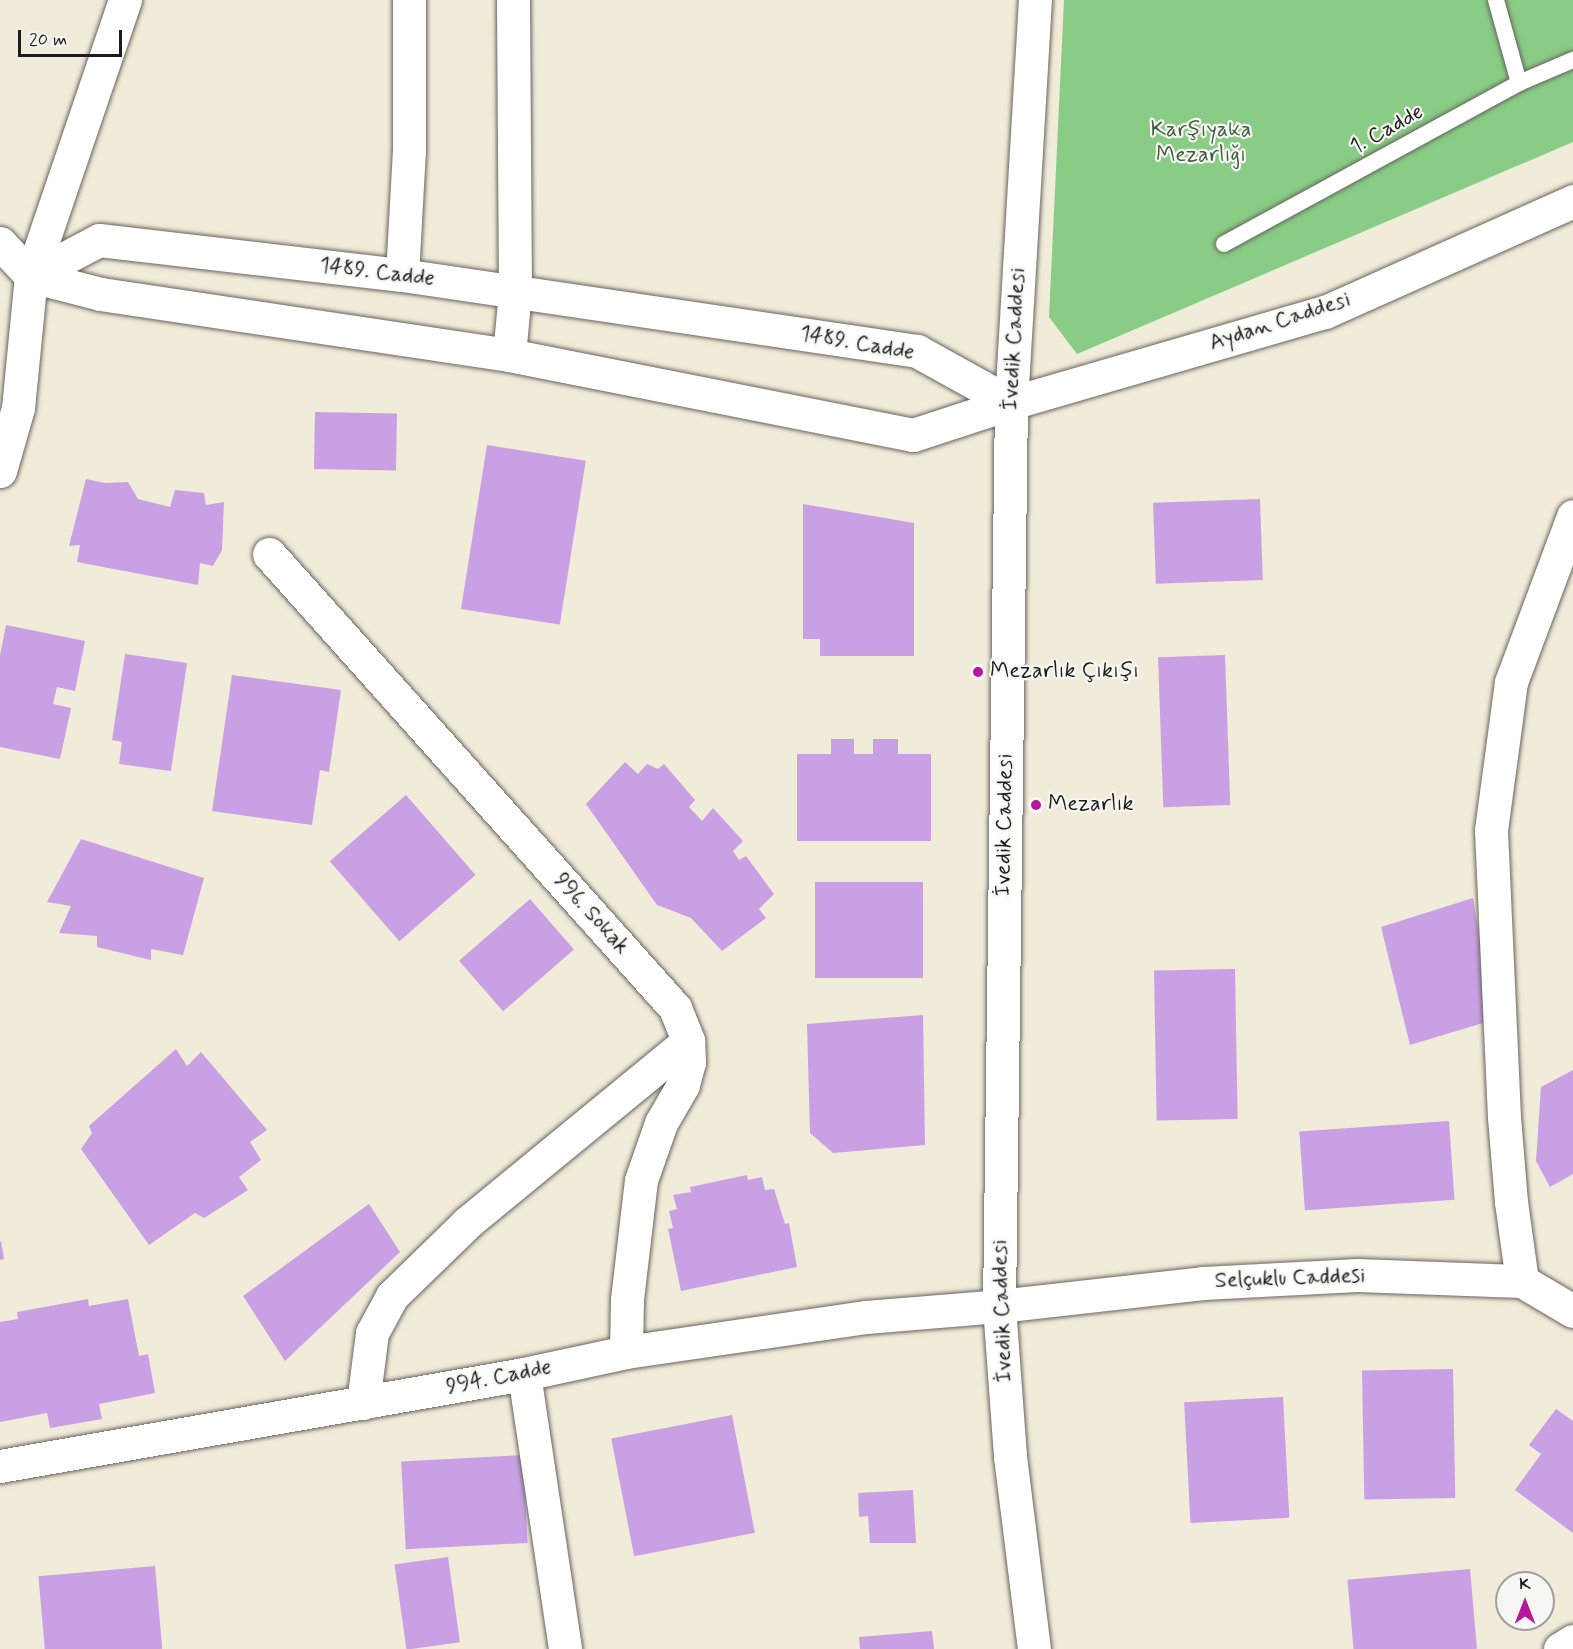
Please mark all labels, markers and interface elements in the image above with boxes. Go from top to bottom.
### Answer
scale bar [21,18,124,56]
text: 20 m [29,28,67,52]
street label: 1. Cadde [1346,99,1428,161]
park label: Karşıyaka Mezarlığı [1151,117,1251,168]
street label: 1489. Cadde [318,253,436,293]
street label: İvedik Caddesi [998,268,1032,410]
street label: Aydan Caddesi [1207,287,1353,357]
street label: 1489. Cadde [798,321,916,367]
place label: Mezarlık Çıkışı [990,659,1139,685]
marker: Mezarlık Çıkışı [971,665,985,679]
street label: İvedik Caddesi [991,755,1019,895]
place label: Mezarlık [1048,792,1134,818]
marker: Mezarlık [1029,798,1043,812]
street label: 996. Sokak [548,868,634,960]
street label: İvedik Caddesi [987,1241,1019,1381]
street label: Selçuklu Caddesi [1213,1263,1367,1295]
street label: 994. Cadde [444,1355,554,1401]
north arrow [1495,1571,1555,1631]
text: K [1519,1574,1531,1595]

